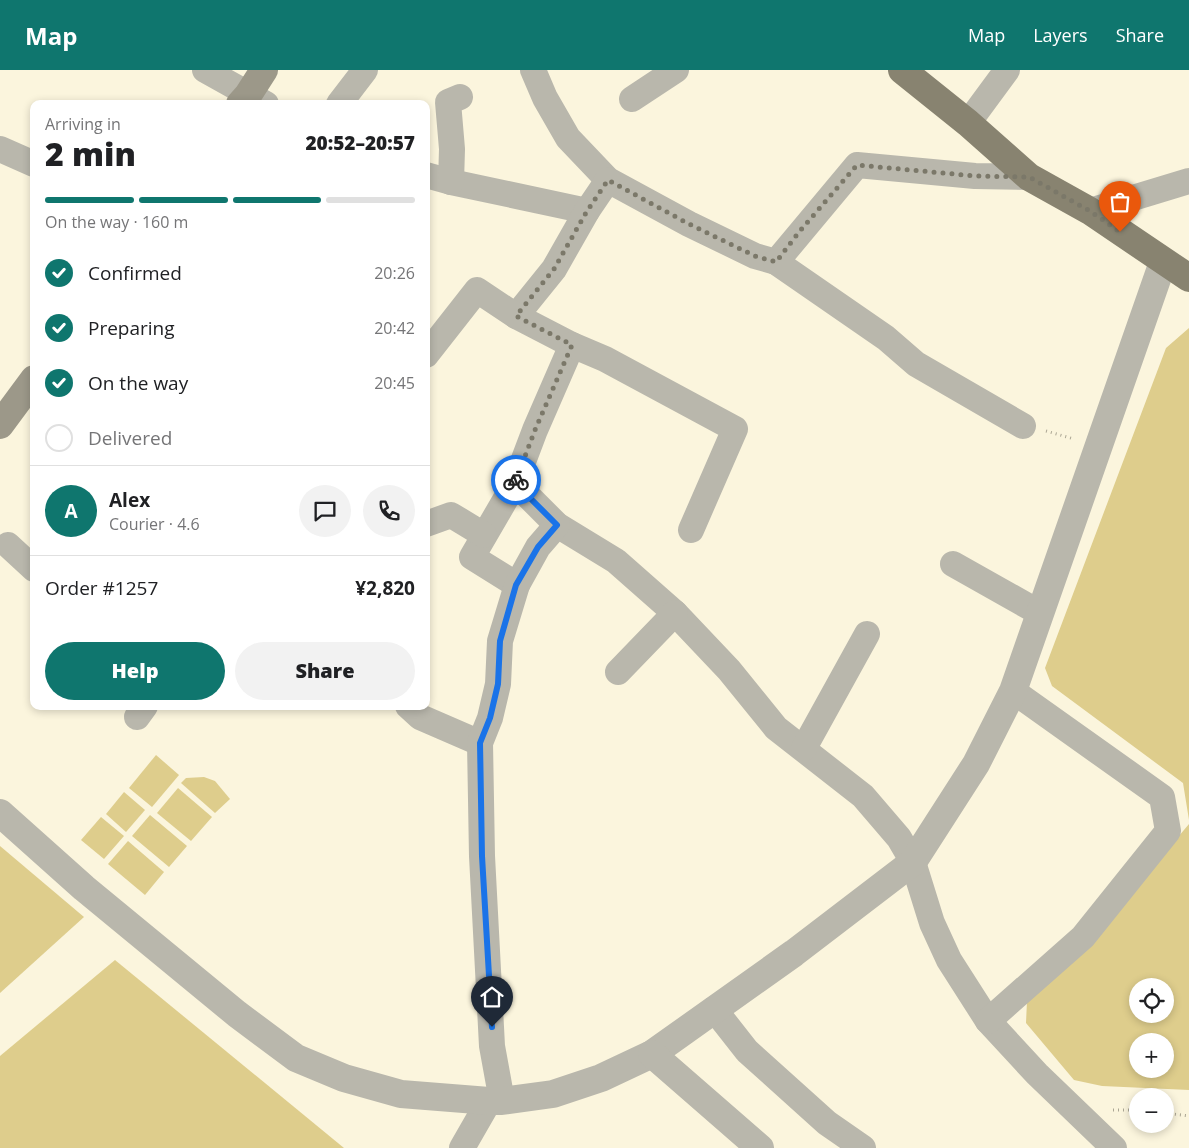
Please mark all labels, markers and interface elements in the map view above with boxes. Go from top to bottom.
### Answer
text: Map [25,19,77,52]
text: Map [968,23,1005,47]
text: Layers [1033,23,1088,47]
text: Share [1116,23,1164,47]
text: Arriving in [45,113,121,135]
text: 20:52–20:57 [305,130,415,156]
text: 2 min [45,132,136,175]
pin [1099,181,1141,232]
icon: bag [1106,188,1134,216]
text: On the way · 160 m [45,211,188,233]
icon: check [45,259,73,287]
text: Confirmed [88,260,182,286]
text: 20:26 [374,262,415,284]
icon: check [45,314,73,342]
text: Preparing [88,315,175,341]
text: 20:42 [374,317,415,339]
icon: check [45,369,73,397]
text: On the way [88,370,188,396]
text: 20:45 [374,372,415,394]
text: Delivered [88,425,172,451]
courier [491,455,541,505]
icon: bike [502,466,530,494]
button: chat [299,485,351,537]
button: phone [363,485,415,537]
text: Alex [109,487,150,513]
text: A [64,498,78,524]
text: Courier · 4.6 [109,513,200,535]
text: Order #1257 [45,575,158,601]
text: ¥2,820 [355,575,415,601]
button: Help [45,642,225,700]
button: Share [235,642,415,700]
pin [471,976,513,1027]
map controls [1129,978,1174,1133]
button: locate [1129,978,1174,1023]
icon: home [478,983,506,1011]
button: + [1129,1033,1174,1078]
button: − [1129,1088,1174,1133]

